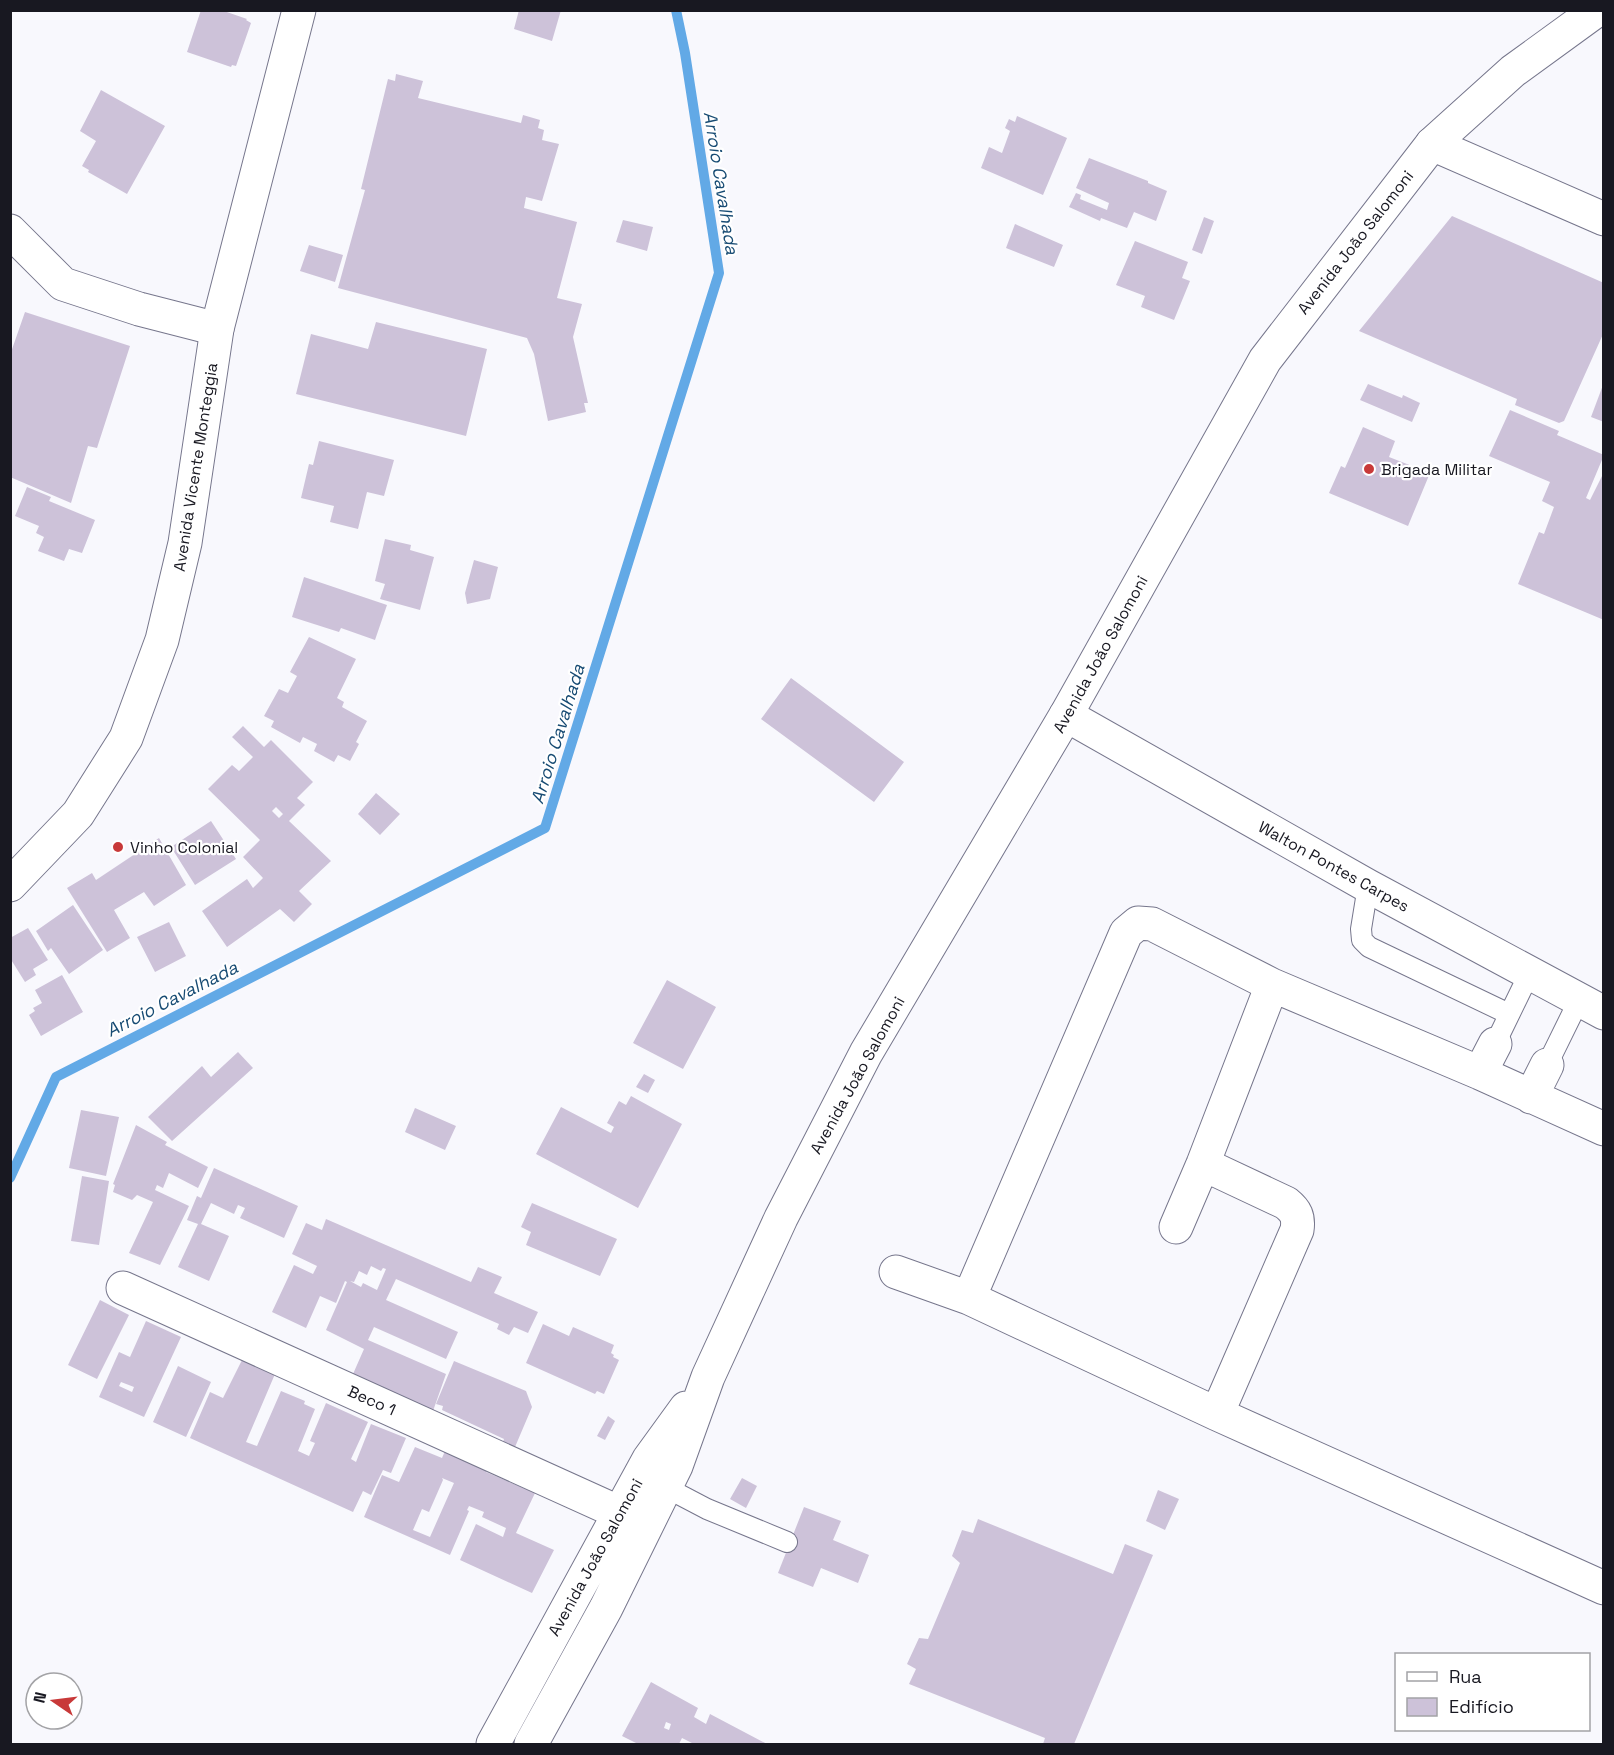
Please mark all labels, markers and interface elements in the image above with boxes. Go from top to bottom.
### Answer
water label: Arroio Cavalhada [699,110,744,257]
street label: Avenida João Salomoni [1293,166,1418,319]
street label: Avenida Vicente Monteggia [169,361,222,573]
place label: Brigada Militar [1381,459,1493,480]
marker: Brigada Militar [1362,462,1376,476]
street label: Avenida João Salomoni [1048,572,1153,737]
water label: Arroio Cavalhada [525,661,590,806]
street label: Walton Pontes Carpes [1255,816,1413,917]
place label: Vinho Colonial [130,837,238,858]
marker: Vinho Colonial [111,840,125,854]
water label: Arroio Cavalhada [102,955,242,1042]
street label: Avenida João Salomoni [805,993,910,1158]
street label: Beco 1 [345,1381,399,1420]
street label: Avenida João Salomoni [543,1475,648,1640]
legend [1395,1653,1590,1731]
text: Rua [1449,1665,1482,1688]
north arrow [24,1671,84,1731]
text: N [28,1690,51,1705]
text: Edifício [1449,1695,1514,1718]

